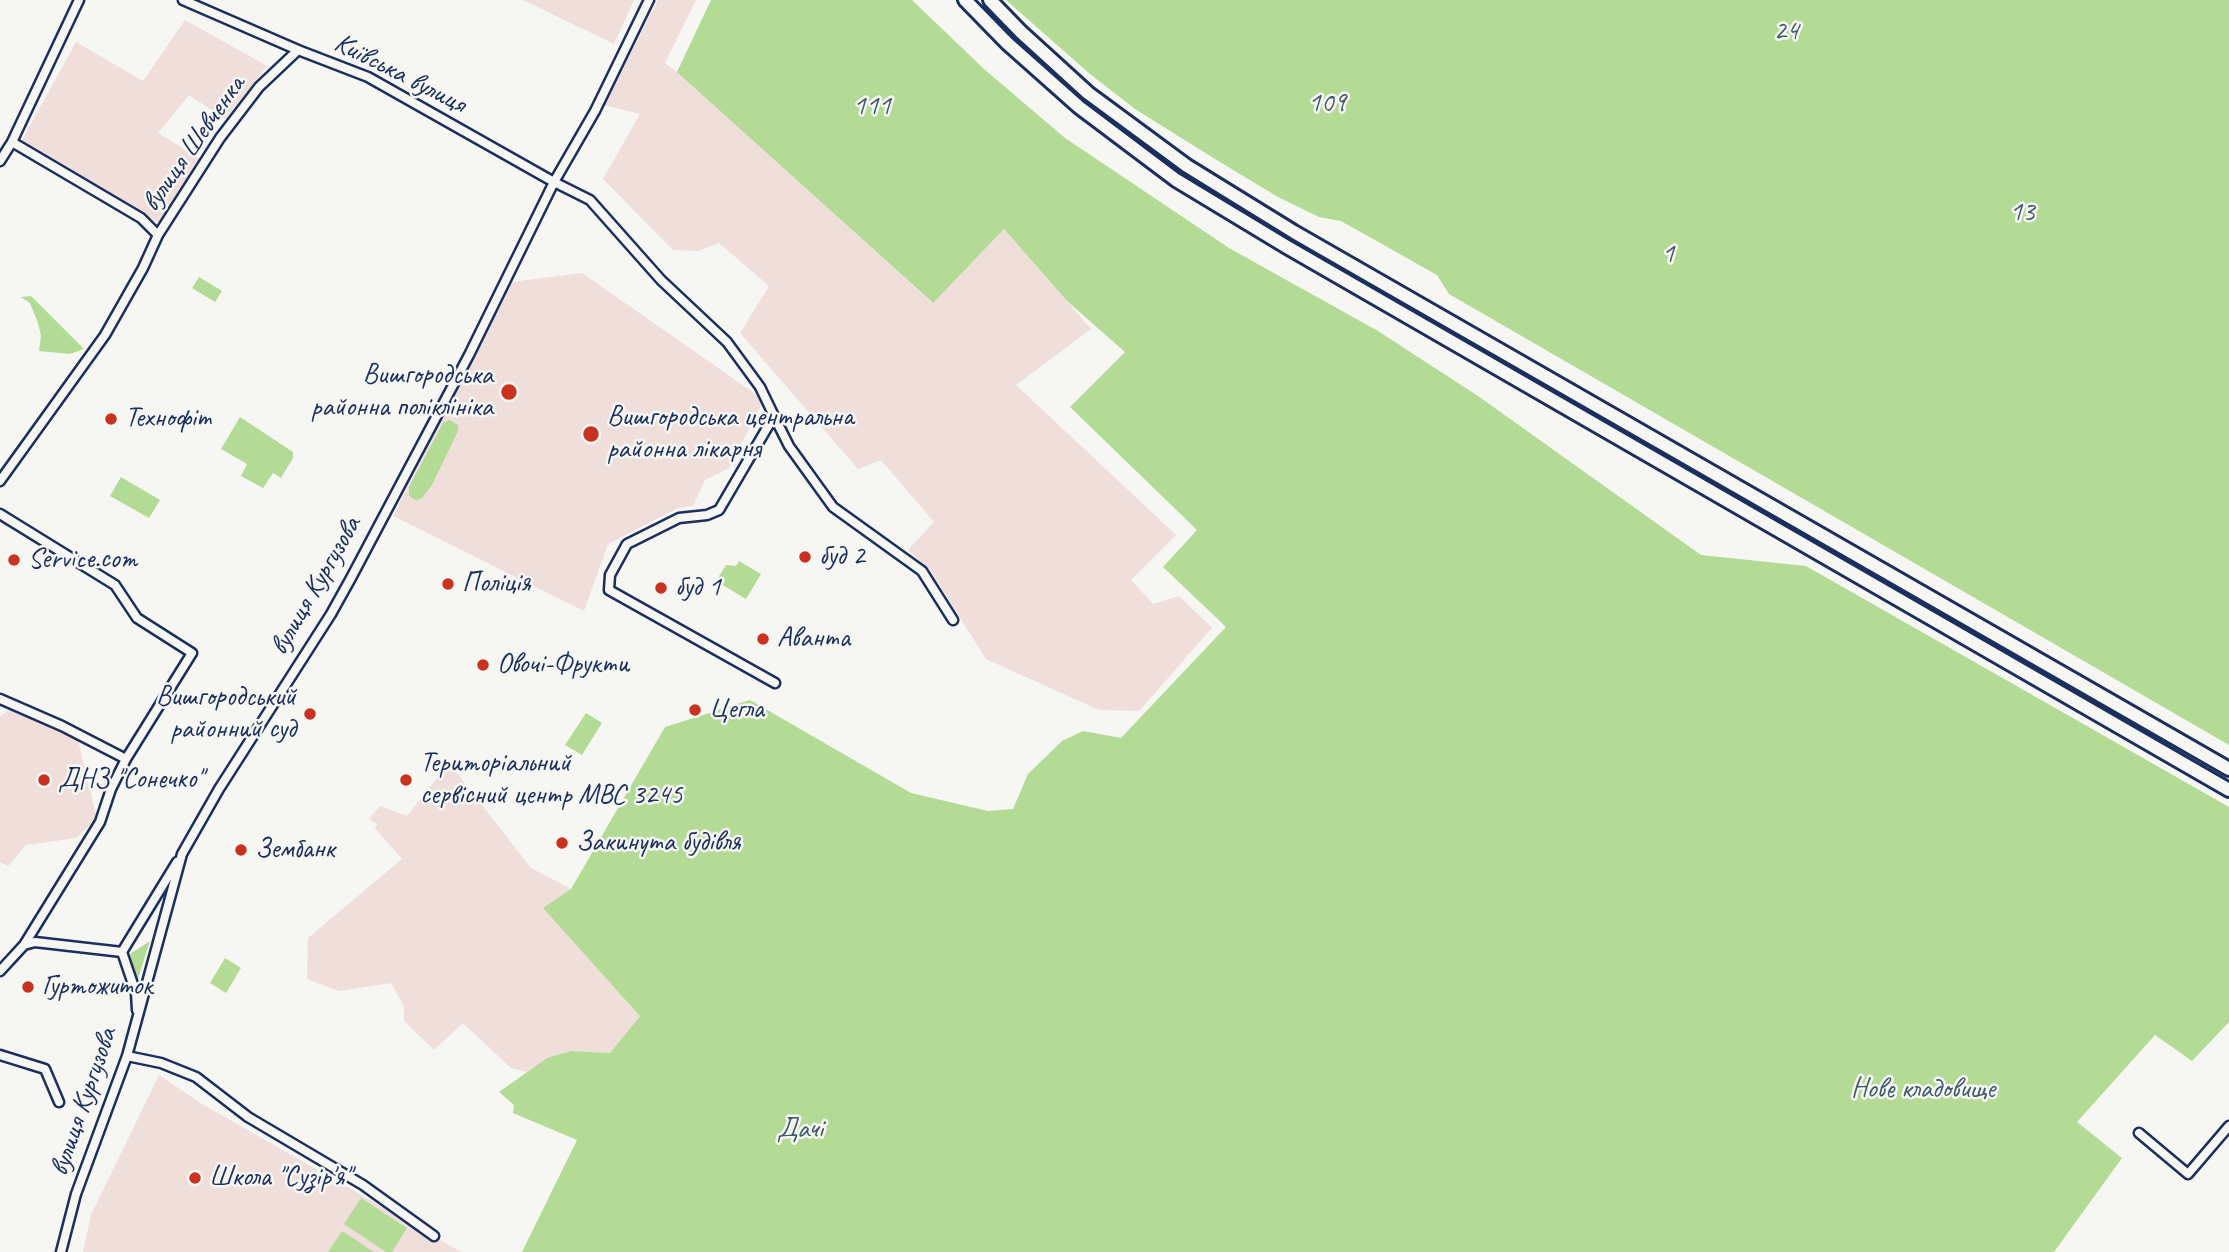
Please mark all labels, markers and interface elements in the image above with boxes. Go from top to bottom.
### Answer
park label: 24 [1773,15,1799,49]
street label: Київська вулиця [328,26,472,122]
street label: вулиця Шевченка [135,70,253,218]
park label: 109 [1308,87,1346,121]
park label: 111 [853,90,891,124]
park label: 13 [2009,196,2035,230]
park label: 1 [1662,238,1674,272]
place label: Вишгородська районна поліклініка [311,359,493,425]
marker: Вишгородська районна поліклініка [499,382,519,402]
place label: Вишгородська центральна районна лікарня [607,401,853,467]
place label: Технофіт [125,402,210,436]
marker: Технофіт [103,411,119,427]
marker: Вишгородська центральна районна лікарня [581,424,601,444]
street label: вулиця Кургузова [263,511,369,661]
place label: буд 2 [819,540,865,574]
place label: Service.com [28,543,137,577]
marker: буд 2 [797,549,813,565]
marker: Service.com [6,552,22,568]
place label: Поліція [462,567,530,601]
place label: буд 1 [675,571,721,605]
marker: Поліція [440,576,456,592]
marker: буд 1 [653,580,669,596]
place label: Аванта [777,622,850,656]
marker: Аванта [755,631,771,647]
place label: Овочі-Фрукти [497,648,629,682]
marker: Овочі-Фрукти [475,657,491,673]
place label: Вишгородський районний суд [156,681,296,747]
place label: Цегла [709,693,764,727]
marker: Цегла [687,702,703,718]
marker: Вишгородський районний суд [302,706,318,722]
place label: Територіальний сервісний центр МВС 3245 [420,747,682,813]
place label: ДНЗ "Сонечко" [58,763,203,797]
marker: ДНЗ "Сонечко" [36,772,52,788]
marker: Територіальний сервісний центр МВС 3245 [398,772,414,788]
place label: Закинута будівля [576,826,740,860]
place label: Зембанк [255,833,335,867]
marker: Закинута будівля [554,835,570,851]
marker: Зембанк [233,842,249,858]
place label: Гуртожиток [42,970,152,1004]
marker: Гуртожиток [20,979,36,995]
street label: вулиця Кургузова [43,1024,125,1180]
park label: Нове кладовище [1851,1073,1995,1107]
park label: Дачі [777,1113,823,1147]
place label: Школа "Сузір'я" [209,1161,351,1195]
marker: Школа "Сузір'я" [187,1170,203,1186]

